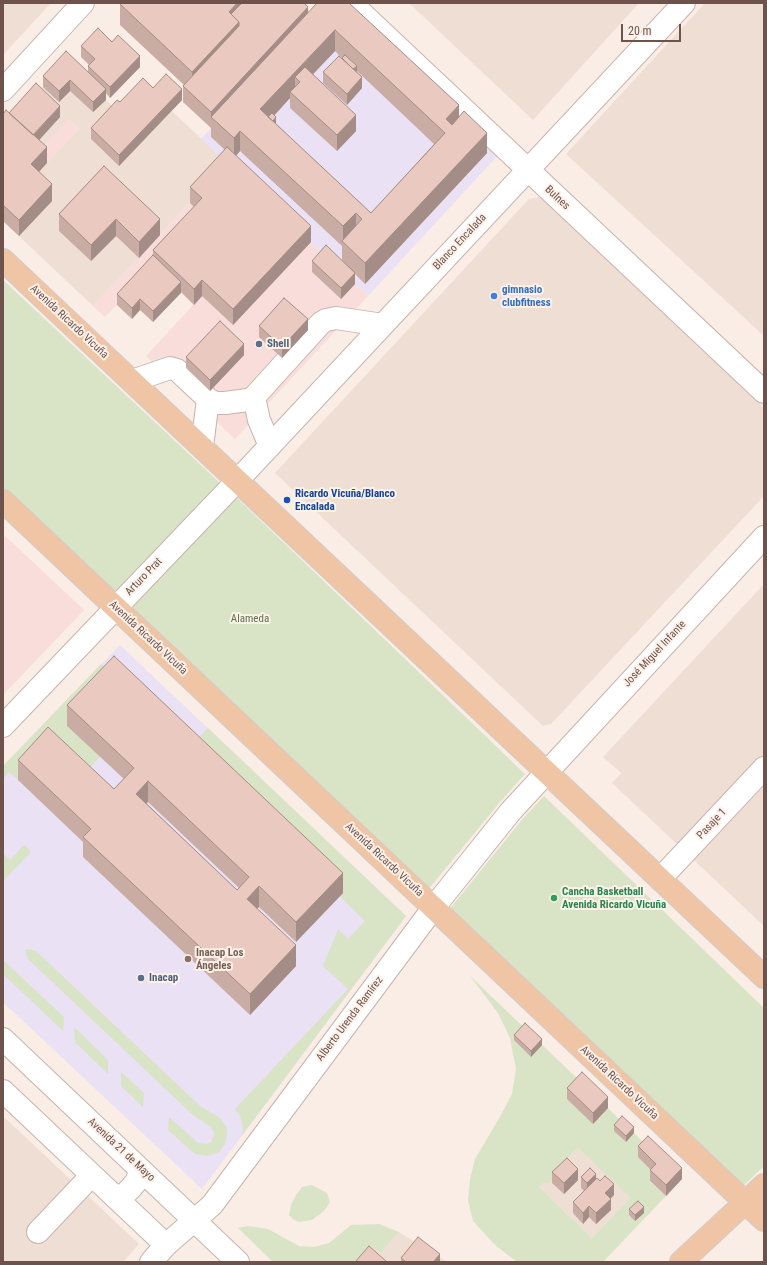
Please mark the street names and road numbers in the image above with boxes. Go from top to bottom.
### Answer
street label: Bulnes [542,183,572,213]
street label: Blanco Encalada [431,211,489,273]
street label: Avenida Ricardo Vicuña [27,282,111,362]
street label: Arturo Prat [123,555,165,599]
street label: Avenida Ricardo Vicuña [106,598,190,678]
street label: José Miguel Infante [621,618,689,690]
street label: Pasaje 1 [694,806,730,842]
street label: Avenida Ricardo Vicuña [342,820,426,900]
street label: Alberto Urenda Ramírez [314,974,386,1064]
street label: Avenida Ricardo Vicuña [577,1043,661,1123]
street label: Avenida 21 de Mayo [85,1116,157,1184]

